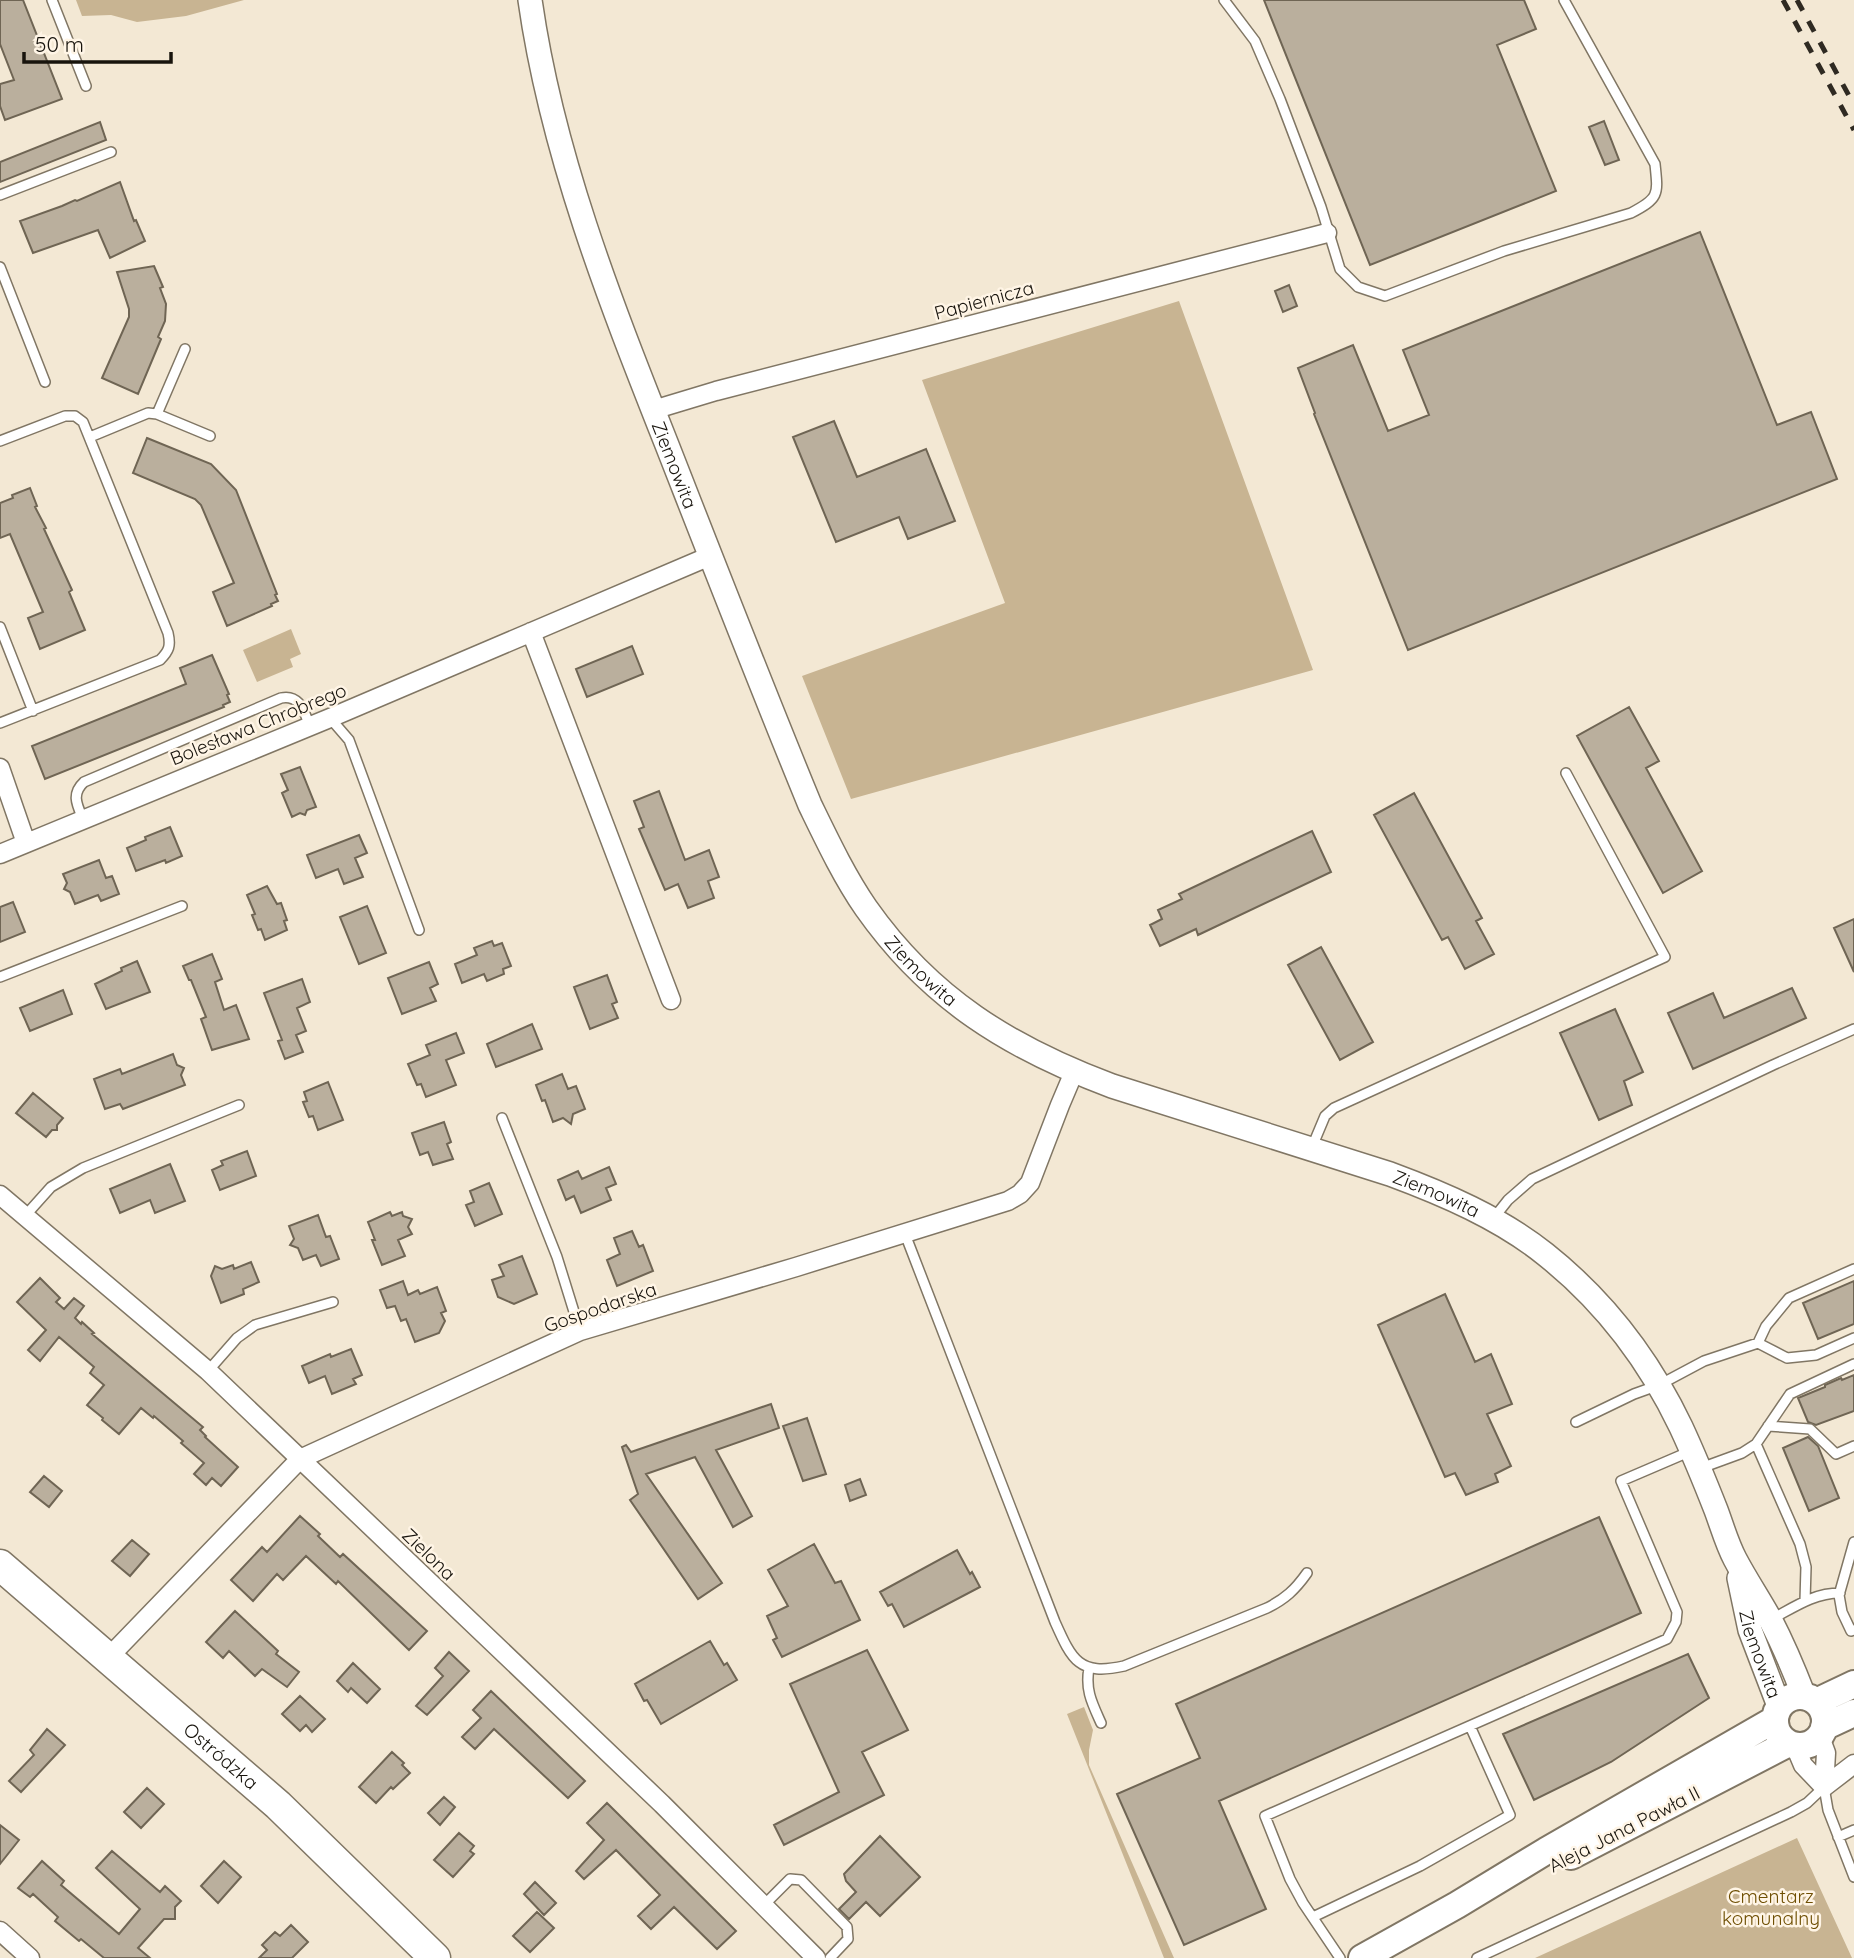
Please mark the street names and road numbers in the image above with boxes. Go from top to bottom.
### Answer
street label: Papiernicza [932,275,1036,325]
street label: Ziemowita [647,417,703,512]
street label: Bolesława Chrobrego [166,678,350,770]
street label: Ziemowita [880,930,962,1011]
street label: Ziemowita [1390,1164,1484,1223]
street label: Gospodarska [541,1277,659,1337]
street label: Zielona [397,1523,461,1585]
street label: Ziemowita [1734,1608,1787,1702]
street label: Ostródzka [179,1717,263,1795]
street label: Aleja Jana Pawła II [1544,1780,1704,1878]

